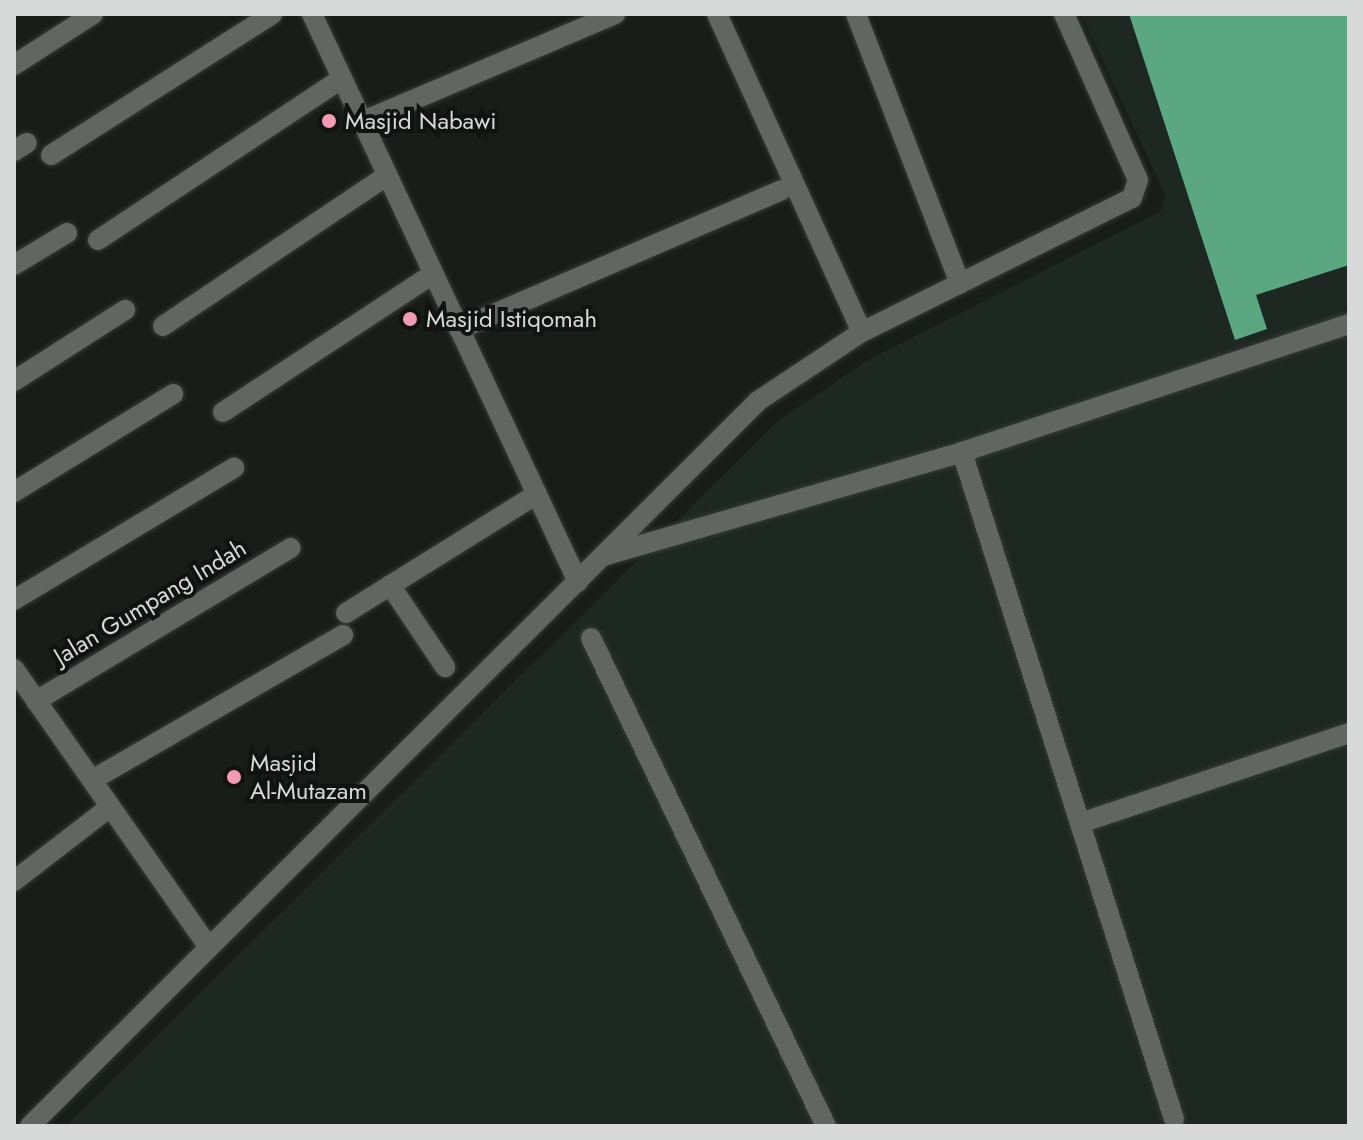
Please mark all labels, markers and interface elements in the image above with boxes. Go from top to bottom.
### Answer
place label: Masjid Nabawi [345,107,497,135]
marker: Masjid Nabawi [320,112,338,130]
place label: Masjid Istiqomah [426,305,597,333]
marker: Masjid Istiqomah [401,310,419,328]
street label: Jalan Gumpang Indah [49,533,251,671]
place label: Masjid Al-Mutazam [250,749,367,805]
marker: Masjid Al-Mutazam [225,768,243,786]

